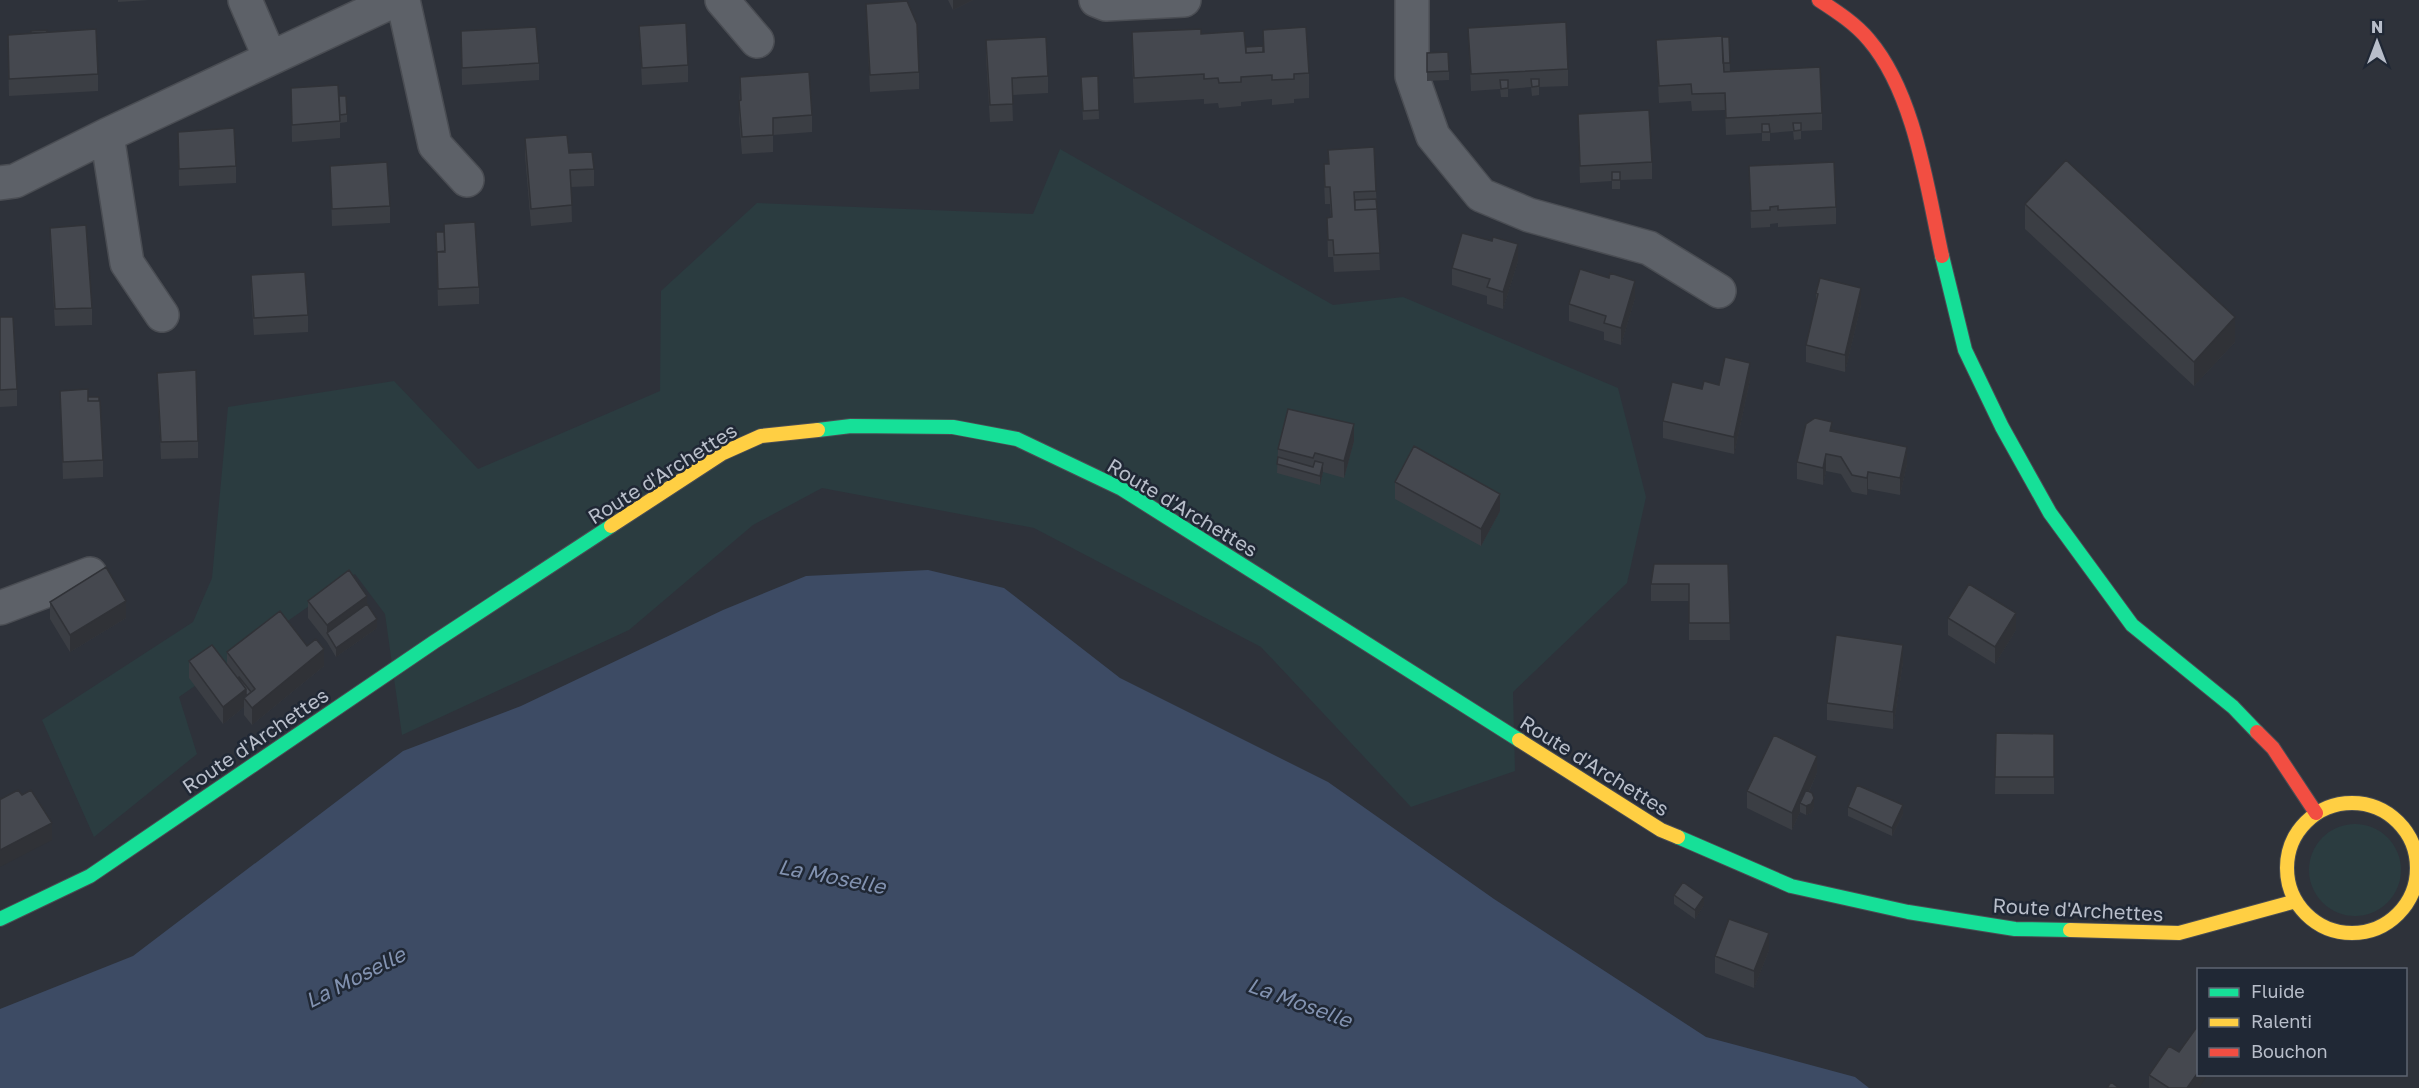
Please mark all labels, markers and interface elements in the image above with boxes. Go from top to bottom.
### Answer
north arrow [2347,12,2407,72]
text: N [2371,17,2383,37]
street label: Route d'Archettes [583,418,741,528]
street label: Route d'Archettes [1104,453,1262,561]
street label: Route d'Archettes [177,682,333,798]
street label: Route d'Archettes [1516,710,1674,820]
water label: La Moselle [776,853,890,899]
street label: Route d'Archettes [1992,893,2164,925]
water label: La Moselle [301,940,411,1013]
legend [2197,968,2407,1076]
water label: La Moselle [1244,971,1357,1033]
text: Fluide [2251,980,2305,1002]
text: Ralenti [2251,1010,2312,1032]
text: Bouchon [2251,1040,2328,1062]

